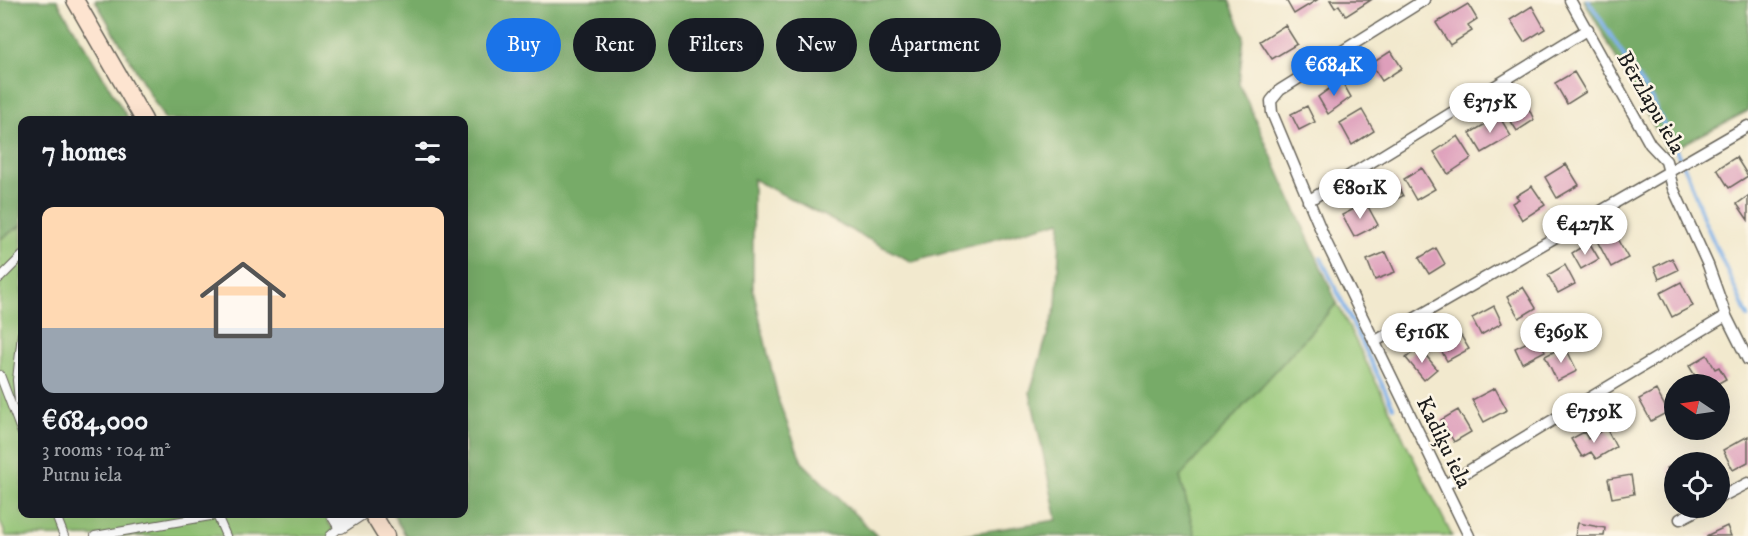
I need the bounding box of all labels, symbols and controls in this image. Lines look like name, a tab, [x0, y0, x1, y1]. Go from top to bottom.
chip: Buy	[486, 18, 561, 72]
chip: Rent	[573, 18, 656, 72]
chip: Filters	[668, 18, 764, 72]
chip: New	[776, 18, 857, 72]
chip: Apartment	[869, 18, 1001, 72]
pin: €684K	[1292, 46, 1376, 97]
street label: Bērzlapu iela	[1611, 47, 1691, 159]
text: €684K	[1305, 53, 1363, 78]
pin: €375K	[1448, 83, 1532, 134]
text: €375K	[1463, 90, 1517, 115]
text: 7 homes	[42, 136, 126, 169]
icon: filters	[411, 136, 444, 169]
pin: €801K	[1318, 169, 1402, 220]
text: €801K	[1333, 176, 1387, 201]
pin: €427K	[1543, 205, 1627, 256]
text: €427K	[1556, 212, 1614, 237]
icon: home	[189, 246, 297, 354]
pin: €516K	[1380, 313, 1464, 364]
pin: €369K	[1519, 313, 1603, 364]
text: €516K	[1395, 320, 1449, 345]
text: €369K	[1534, 320, 1588, 345]
north arrow	[1664, 374, 1730, 440]
map controls	[1664, 374, 1730, 518]
street label: Kadiķu iela	[1410, 393, 1478, 493]
pin: €759K	[1552, 393, 1636, 444]
text: €759K	[1566, 400, 1622, 425]
text: €684,000	[42, 405, 148, 438]
text: 3 rooms · 104 m²	[42, 438, 170, 463]
button: locate	[1664, 452, 1730, 518]
text: Putnu iela	[42, 463, 122, 488]

